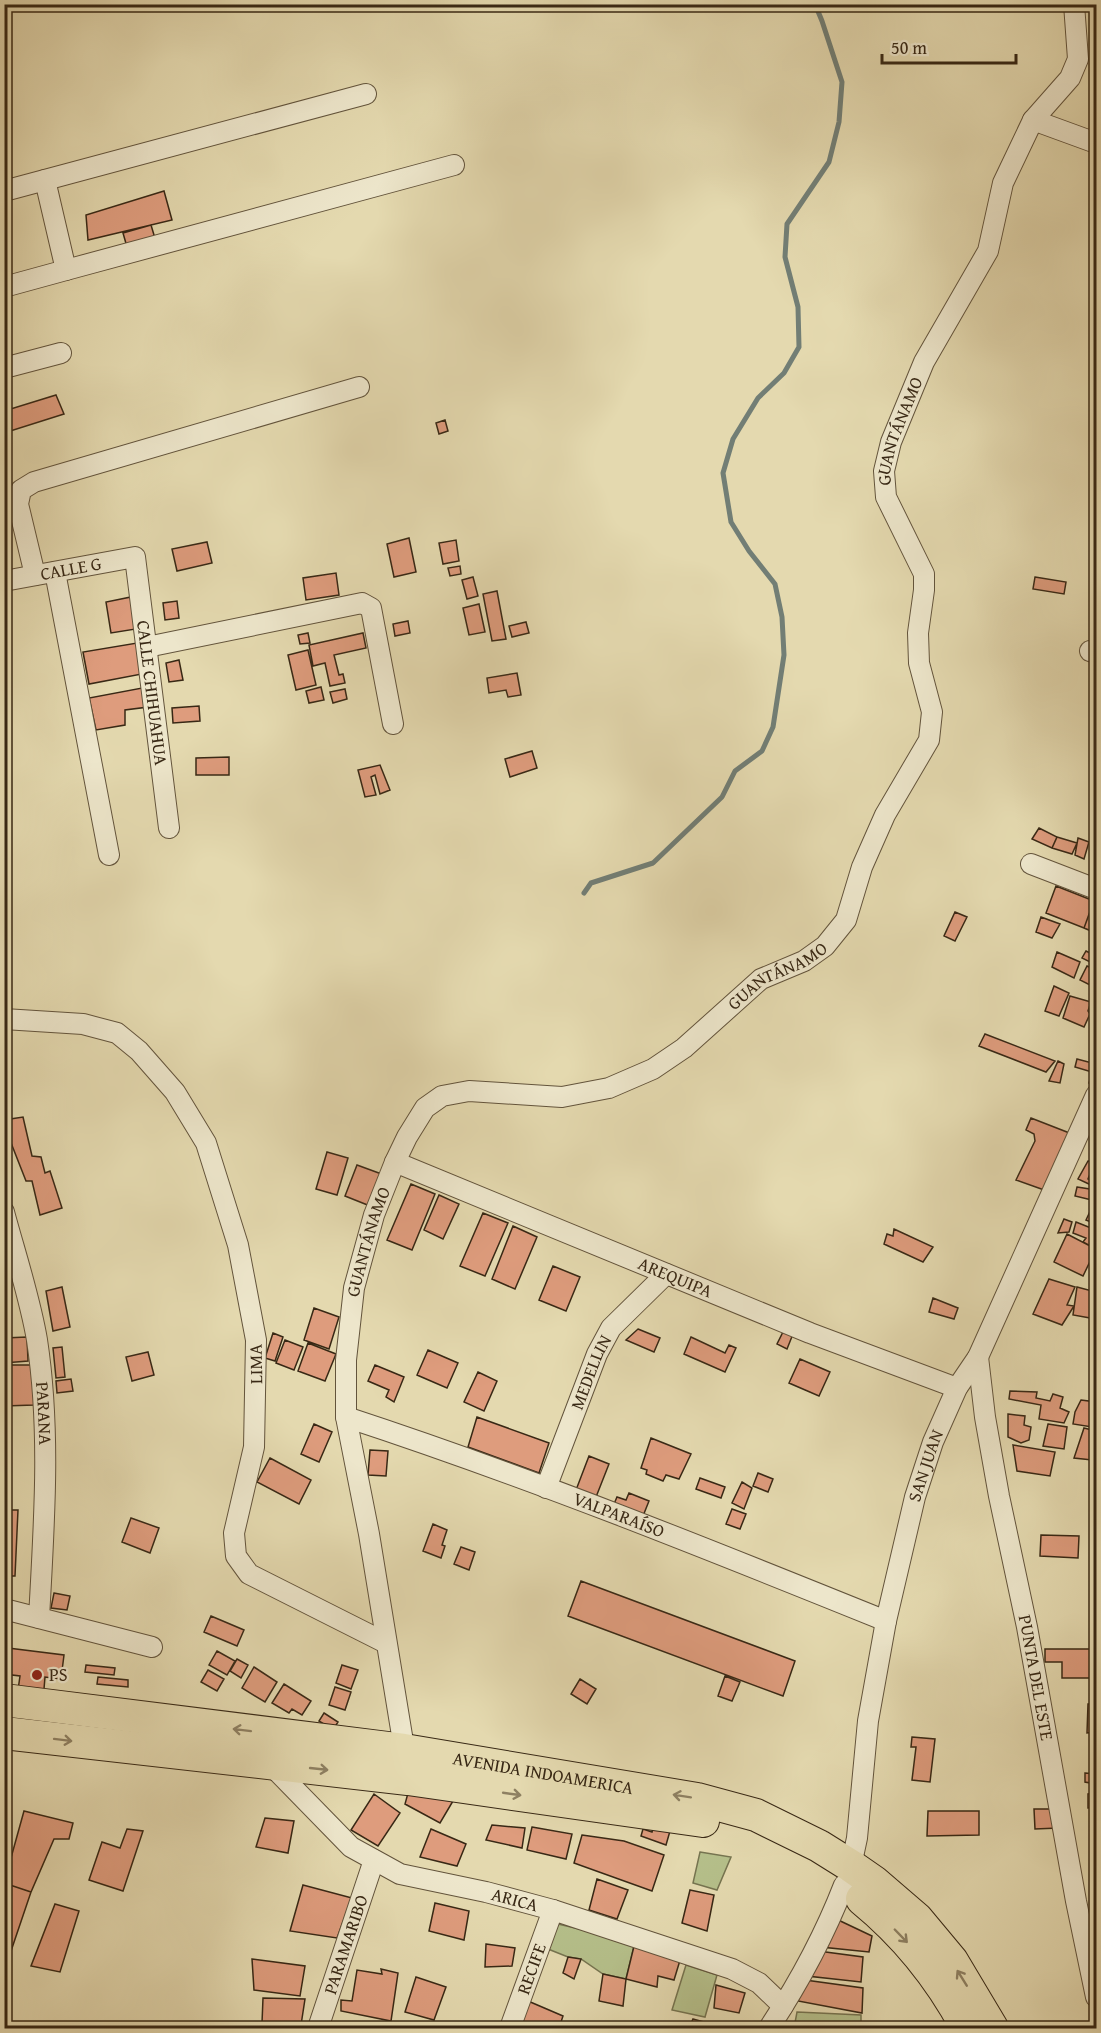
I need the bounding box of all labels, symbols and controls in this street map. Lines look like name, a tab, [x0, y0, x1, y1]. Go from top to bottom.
scale bar	[882, 27, 1016, 65]
text: 50 m	[891, 34, 927, 61]
street label: GUANTÁNAMO	[869, 372, 930, 486]
street label: CALLE G	[38, 549, 104, 587]
street label: CALLE CHIHUAHUA	[130, 619, 175, 767]
street label: GUANTÁNAMO	[721, 935, 833, 1016]
street label: GUANTÁNAMO	[339, 1182, 397, 1298]
street label: AREQUIPA	[634, 1250, 717, 1304]
street label: MEDELLIN	[563, 1330, 618, 1414]
street label: LIMA	[242, 1344, 269, 1384]
street label: PARANA	[29, 1381, 59, 1445]
street label: SAN JUAN	[900, 1425, 950, 1504]
street label: VALPARAÍSO	[570, 1485, 669, 1544]
street label: PUNTA DEL ESTE	[1012, 1612, 1061, 1742]
place label: PS	[49, 1661, 68, 1688]
marker: PS	[30, 1668, 44, 1682]
one-way arrow	[233, 1724, 252, 1735]
one-way arrow	[52, 1735, 72, 1746]
street label: AVENIDA INDOAMERICA	[451, 1744, 635, 1801]
one-way arrow	[309, 1764, 328, 1775]
one-way arrow	[502, 1789, 522, 1800]
one-way arrow	[673, 1790, 693, 1801]
street label: ARICA	[489, 1880, 541, 1918]
street label: PARAMARIBO	[316, 1891, 375, 1998]
one-way arrow	[894, 1929, 909, 1944]
street label: RECIFE	[509, 1939, 553, 1998]
one-way arrow	[956, 1970, 968, 1987]

